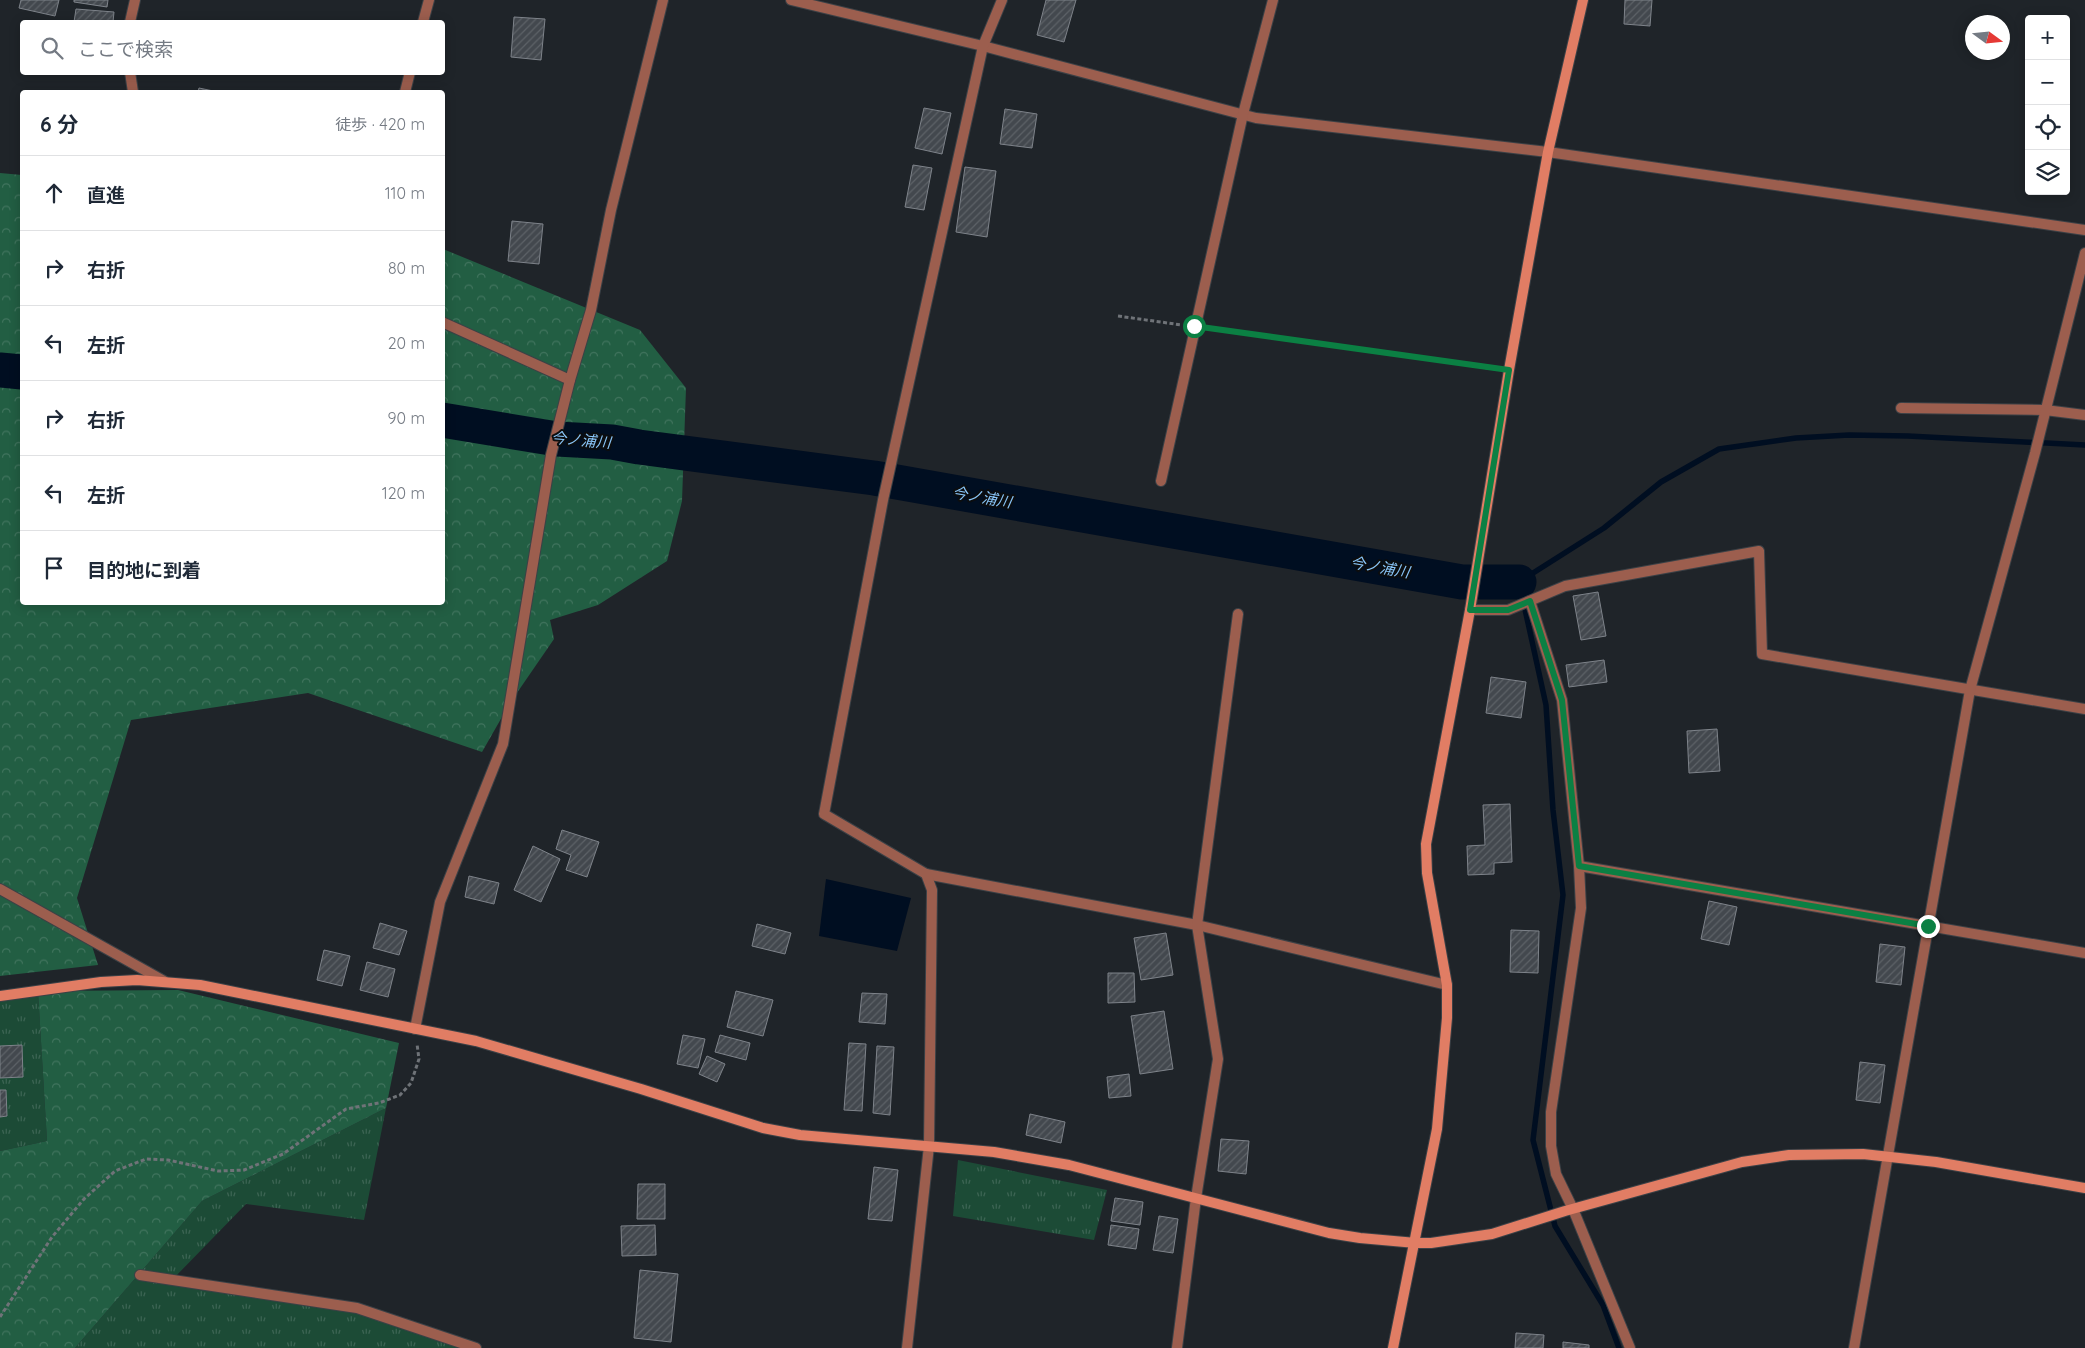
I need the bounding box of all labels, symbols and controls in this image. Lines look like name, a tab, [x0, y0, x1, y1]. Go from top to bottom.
north arrow	[1965, 15, 2010, 60]
map controls	[2025, 15, 2070, 195]
button: +	[2025, 15, 2070, 60]
search box	[20, 20, 445, 75]
icon: search	[38, 34, 66, 62]
text: ここで検索	[78, 37, 173, 61]
button: −	[2025, 60, 2070, 105]
button: locate	[2025, 105, 2070, 150]
text: 6 分	[40, 111, 79, 137]
text: 徒歩 · 420 m	[335, 114, 425, 134]
button: layers	[2025, 150, 2070, 195]
icon: ahead	[40, 179, 68, 207]
text: 直進	[87, 183, 125, 207]
text: 110 m	[385, 183, 425, 203]
icon: right	[40, 254, 68, 282]
text: 右折	[87, 258, 125, 282]
text: 80 m	[388, 258, 425, 278]
route start	[1183, 315, 1206, 338]
icon: left	[40, 329, 68, 357]
text: 左折	[87, 333, 125, 357]
text: 20 m	[388, 333, 425, 353]
icon: right	[40, 404, 68, 432]
text: 右折	[87, 408, 125, 432]
text: 90 m	[388, 408, 425, 428]
water label: 今ノ浦川	[550, 428, 614, 452]
icon: left	[40, 479, 68, 507]
water label: 今ノ浦川	[951, 482, 1015, 512]
text: 左折	[87, 483, 125, 507]
text: 120 m	[382, 483, 425, 503]
water label: 今ノ浦川	[1349, 552, 1413, 582]
icon: arrive	[40, 554, 68, 582]
text: 目的地に到着	[87, 558, 201, 582]
route end	[1917, 915, 1940, 938]

